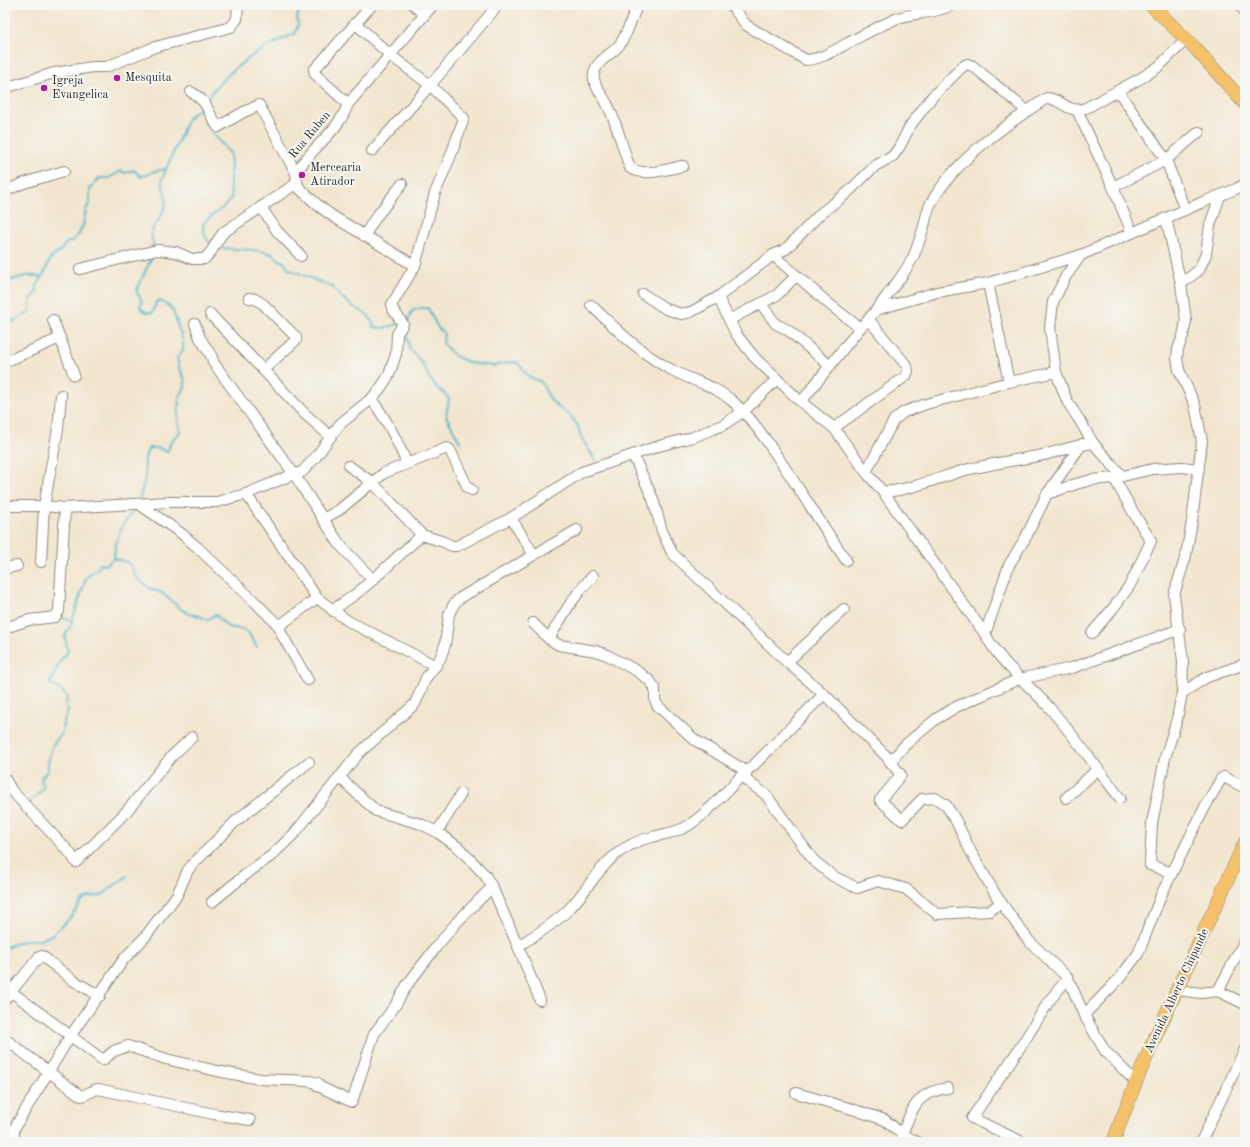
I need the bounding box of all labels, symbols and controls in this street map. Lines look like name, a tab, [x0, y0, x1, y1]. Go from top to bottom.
place label: Mesquita	[125, 72, 172, 84]
marker: Mesquita	[112, 73, 122, 83]
place label: Igreja Evangelica	[52, 75, 108, 101]
marker: Igreja Evangelica	[39, 83, 49, 93]
street label: Rua Ruben	[287, 109, 333, 161]
place label: Mercearia Atirador	[310, 162, 361, 188]
marker: Mercearia Atirador	[297, 170, 307, 180]
street label: Avenida Alberto Chipande	[1143, 927, 1211, 1055]

